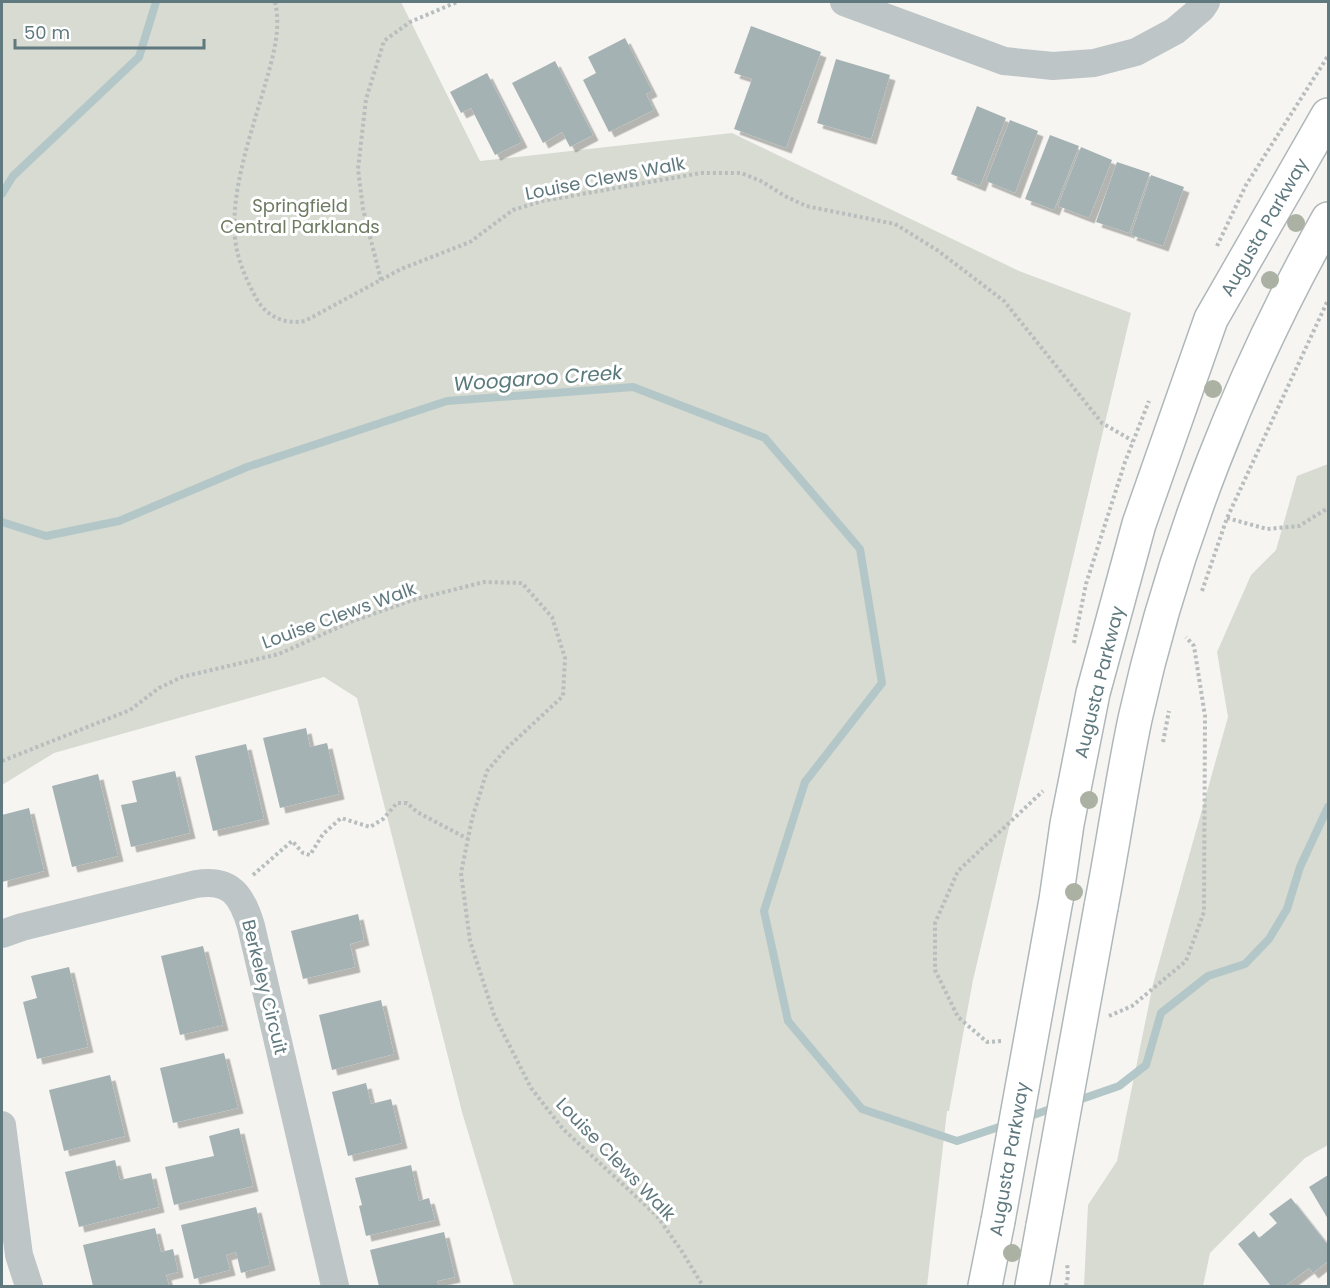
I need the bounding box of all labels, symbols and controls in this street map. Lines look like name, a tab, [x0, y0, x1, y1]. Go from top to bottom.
scale bar	[15, 12, 204, 50]
text: 50 m	[24, 20, 70, 45]
street label: Louise Clews Walk	[523, 150, 688, 206]
street label: Augusta Parkway	[1214, 153, 1314, 301]
park label: Springfield Central Parklands	[220, 193, 380, 239]
water label: Woogaroo Creek	[453, 358, 625, 398]
street label: Louise Clews Walk	[258, 575, 420, 655]
street label: Augusta Parkway	[1068, 603, 1130, 761]
street label: Berkeley Circuit	[236, 917, 294, 1057]
street label: Augusta Parkway	[983, 1080, 1035, 1238]
street label: Louise Clews Walk	[551, 1092, 682, 1227]

